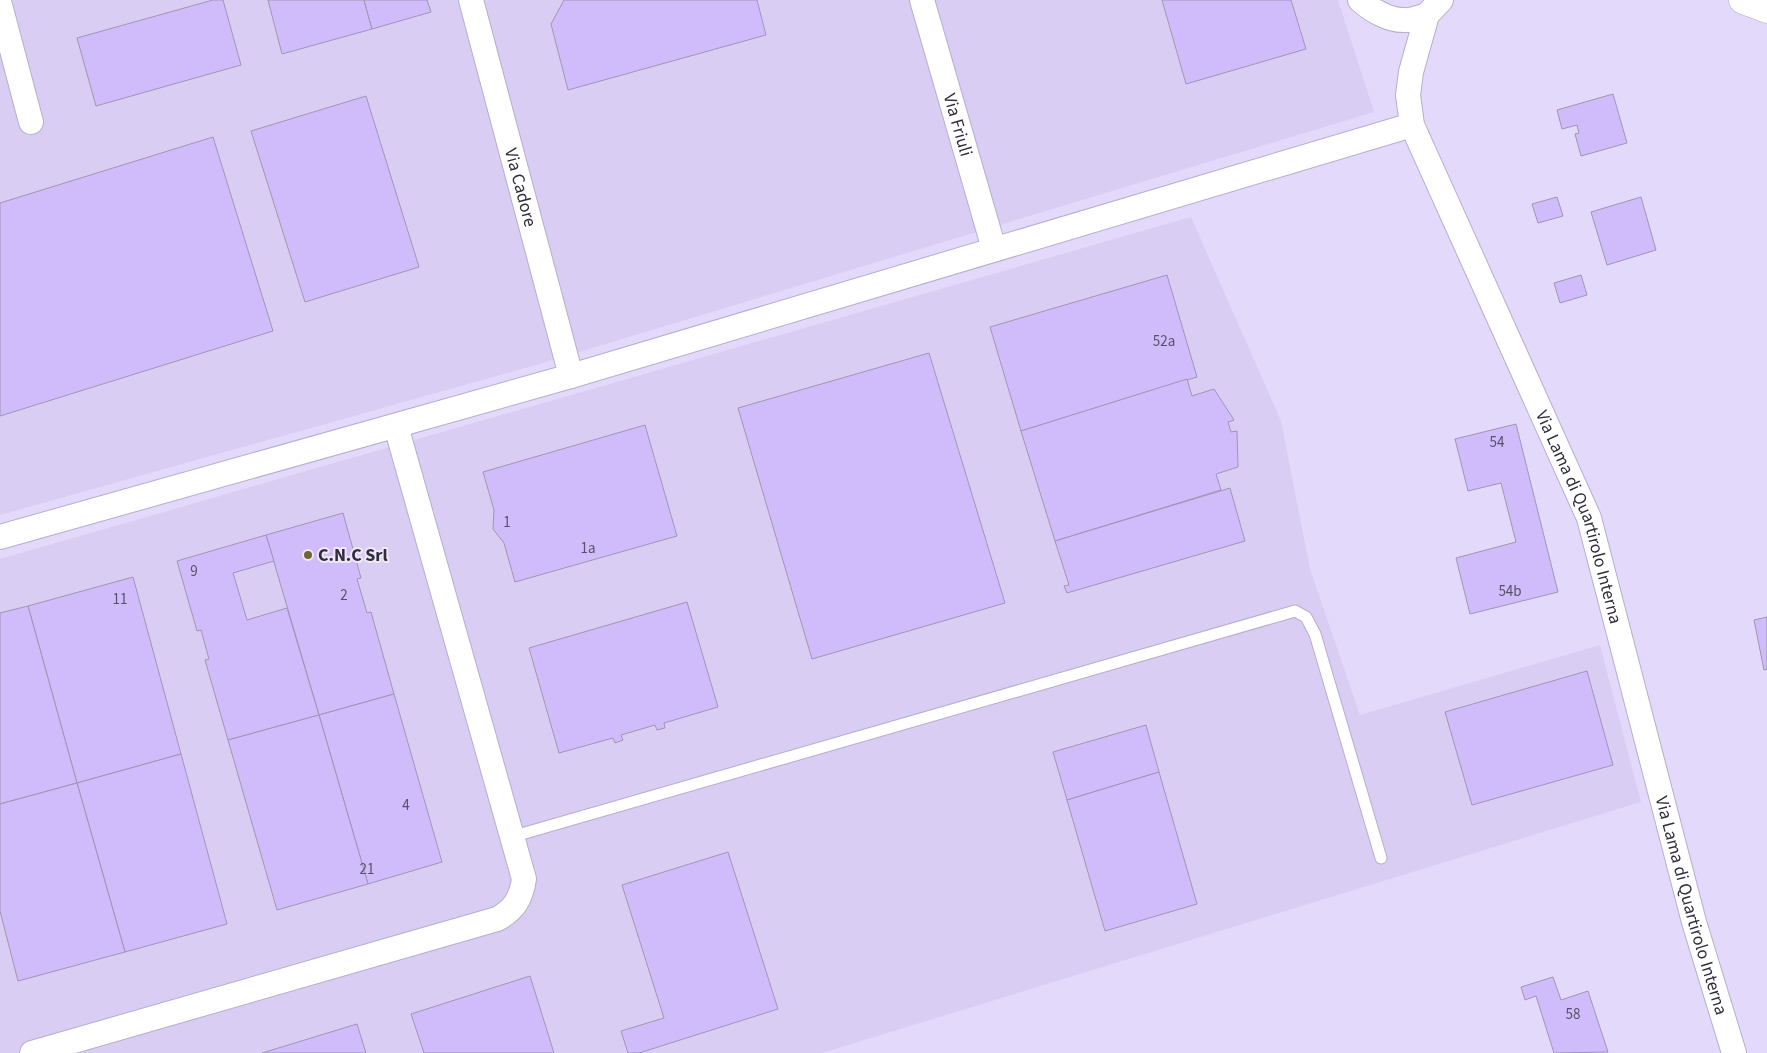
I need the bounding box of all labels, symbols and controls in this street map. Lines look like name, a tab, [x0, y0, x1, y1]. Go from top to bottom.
street label: Via Friuli	[937, 91, 979, 159]
street label: Via Cadore	[498, 145, 543, 230]
house number: 52a	[1153, 331, 1175, 352]
street label: Via Lama di Quartirolo Interna	[1529, 406, 1628, 627]
house number: 54	[1490, 432, 1505, 453]
house number: 1	[503, 512, 511, 533]
house number: 1a	[580, 538, 596, 559]
place label: C.N.C Srl	[318, 543, 388, 568]
marker: C.N.C Srl	[302, 549, 314, 561]
house number: 9	[190, 561, 198, 582]
house number: 54b	[1498, 581, 1522, 602]
house number: 2	[340, 585, 348, 606]
house number: 11	[113, 589, 127, 610]
street label: Via Lama di Quartirolo Interna	[1649, 794, 1734, 1018]
house number: 4	[402, 795, 410, 816]
house number: 21	[360, 859, 374, 880]
house number: 58	[1566, 1004, 1580, 1025]

